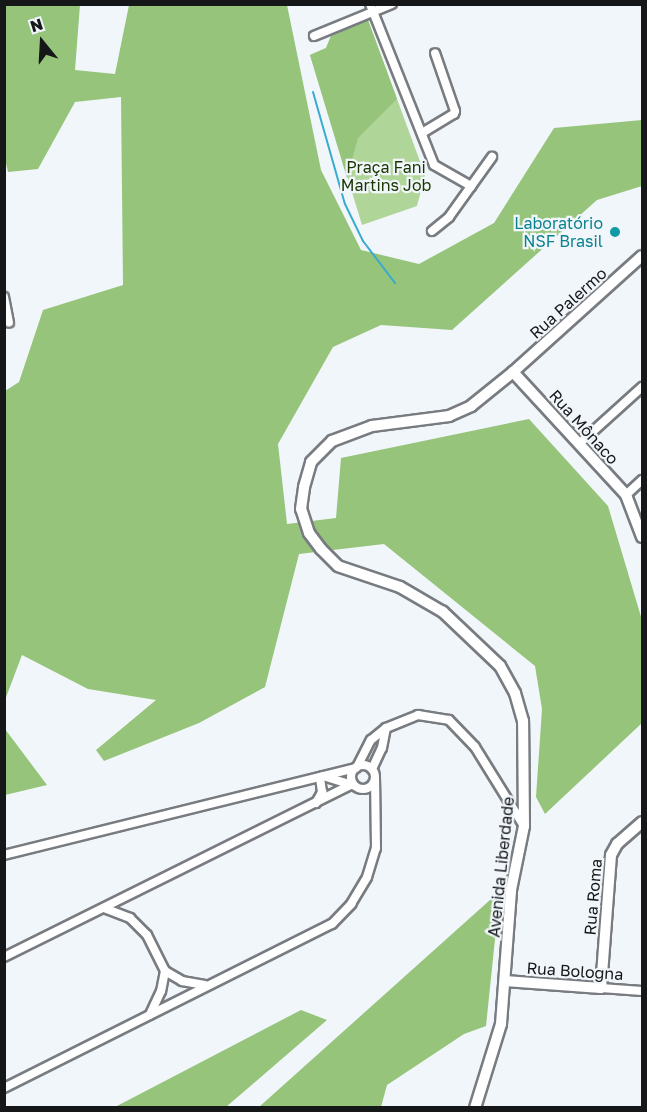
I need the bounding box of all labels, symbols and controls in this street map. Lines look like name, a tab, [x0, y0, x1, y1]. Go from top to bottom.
north arrow	[12, 12, 72, 72]
text: N	[28, 13, 45, 36]
park label: Praça Fani Martins Job	[341, 157, 431, 195]
place label: Laboratório NSF Brasil	[514, 213, 603, 251]
marker: Laboratório NSF Brasil	[608, 225, 622, 239]
street label: Rua Palermo	[526, 263, 610, 343]
street label: Rua Mônaco	[545, 386, 623, 468]
street label: Avenida Liberdade	[484, 796, 518, 938]
street label: Rua Roma	[580, 858, 606, 936]
street label: Rua Bologna	[526, 958, 624, 984]

